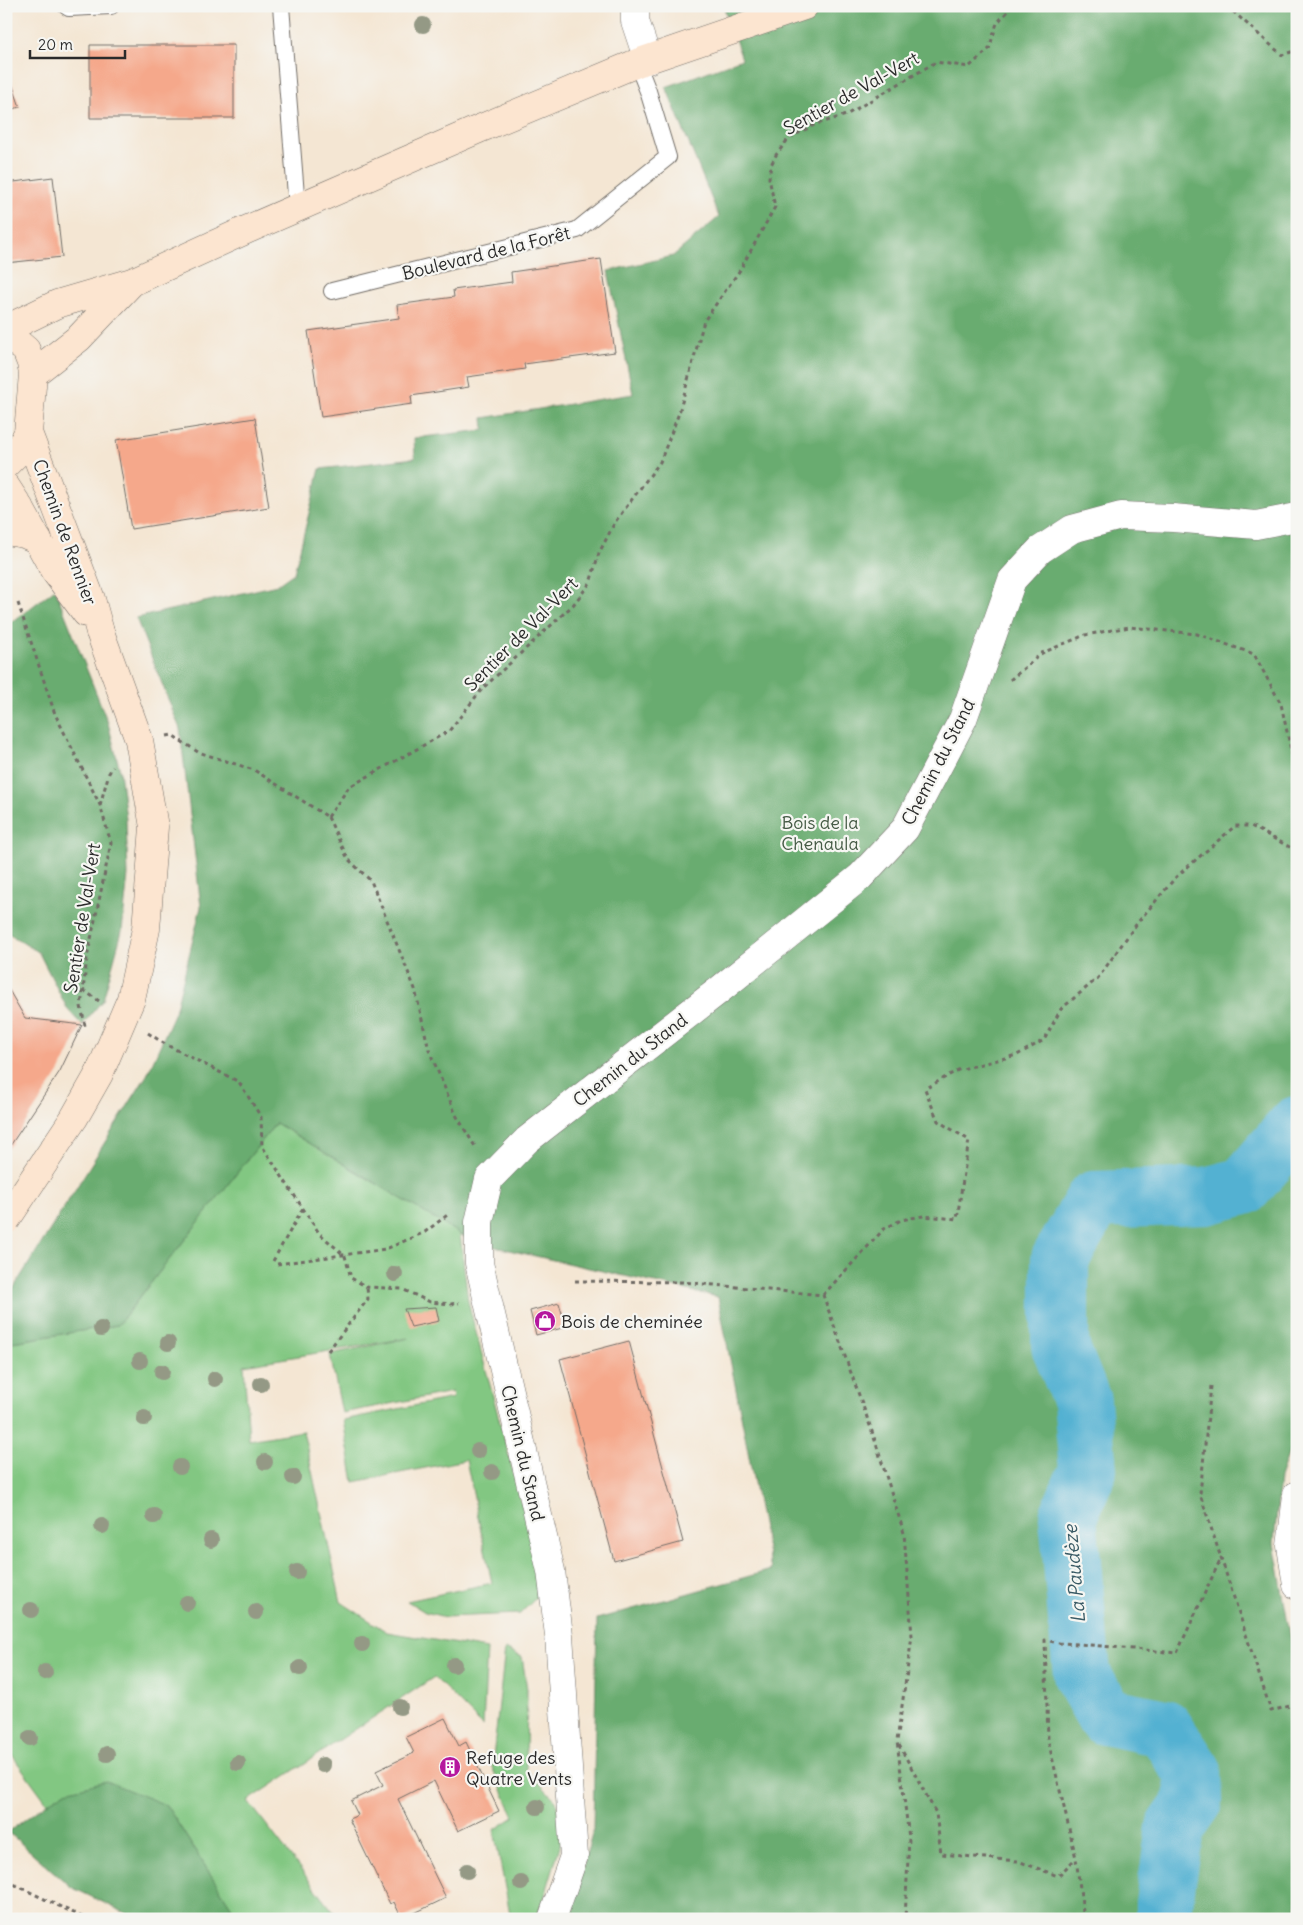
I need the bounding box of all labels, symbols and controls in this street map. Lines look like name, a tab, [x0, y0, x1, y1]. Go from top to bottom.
scale bar	[30, 28, 125, 60]
text: 20 m	[38, 35, 73, 54]
street label: Sentier de Val-Vert	[779, 46, 923, 140]
street label: Boulevard de la Forêt	[400, 221, 572, 285]
street label: Chemin de Rennier	[28, 456, 102, 609]
street label: Sentier de Val-Vert	[459, 572, 583, 696]
street label: Chemin du Stand	[896, 695, 980, 829]
park label: Bois de la Chenaula	[781, 811, 859, 855]
street label: Sentier de Val-Vert	[59, 841, 105, 995]
street label: Chemin du Stand	[568, 1008, 692, 1112]
shop icon: Bois de cheminée	[533, 1309, 557, 1333]
place label: Bois de cheminée	[561, 1310, 703, 1333]
street label: Chemin du Stand	[496, 1383, 550, 1524]
water label: La Paudèze	[1058, 1522, 1090, 1624]
place label: Refuge des Quatre Vents	[466, 1746, 572, 1790]
building icon: Refuge des Quatre Vents	[438, 1755, 462, 1779]

